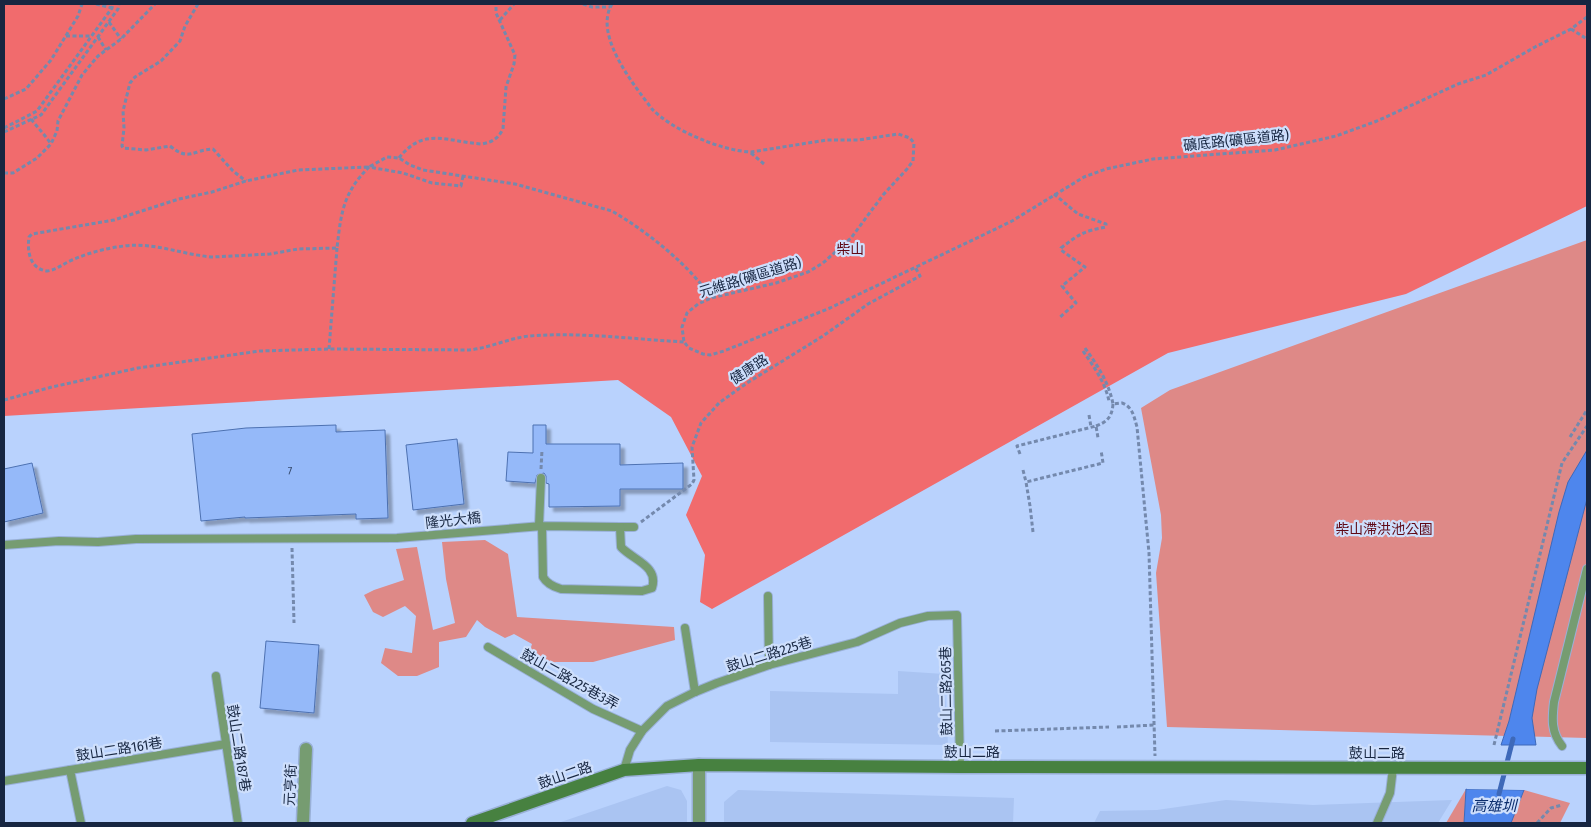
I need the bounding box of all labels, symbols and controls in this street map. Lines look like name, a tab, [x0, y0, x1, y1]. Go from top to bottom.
street label: 礦底路(礦區道路)	[1182, 126, 1290, 155]
park label: 柴山	[836, 241, 864, 258]
street label: 元維路(礦區道路)	[697, 254, 803, 301]
street label: 健康路	[727, 351, 772, 388]
house number: 7	[288, 465, 293, 478]
street label: 隆光大橋	[424, 509, 482, 532]
park label: 柴山滯洪池公園	[1335, 521, 1433, 538]
street label: 鼓山二路225巷	[724, 633, 814, 676]
street label: 鼓山二路225巷3弄	[518, 646, 622, 713]
street label: 鼓山二路265巷	[937, 646, 956, 736]
street label: 鼓山二路187巷	[223, 703, 254, 793]
street label: 鼓山二路161巷	[75, 734, 163, 765]
street label: 鼓山二路	[944, 744, 1000, 761]
street label: 鼓山二路	[1349, 745, 1405, 762]
street label: 鼓山二路	[536, 758, 594, 793]
street label: 元亨街	[281, 764, 300, 806]
water label: 高雄圳	[1471, 797, 1518, 815]

